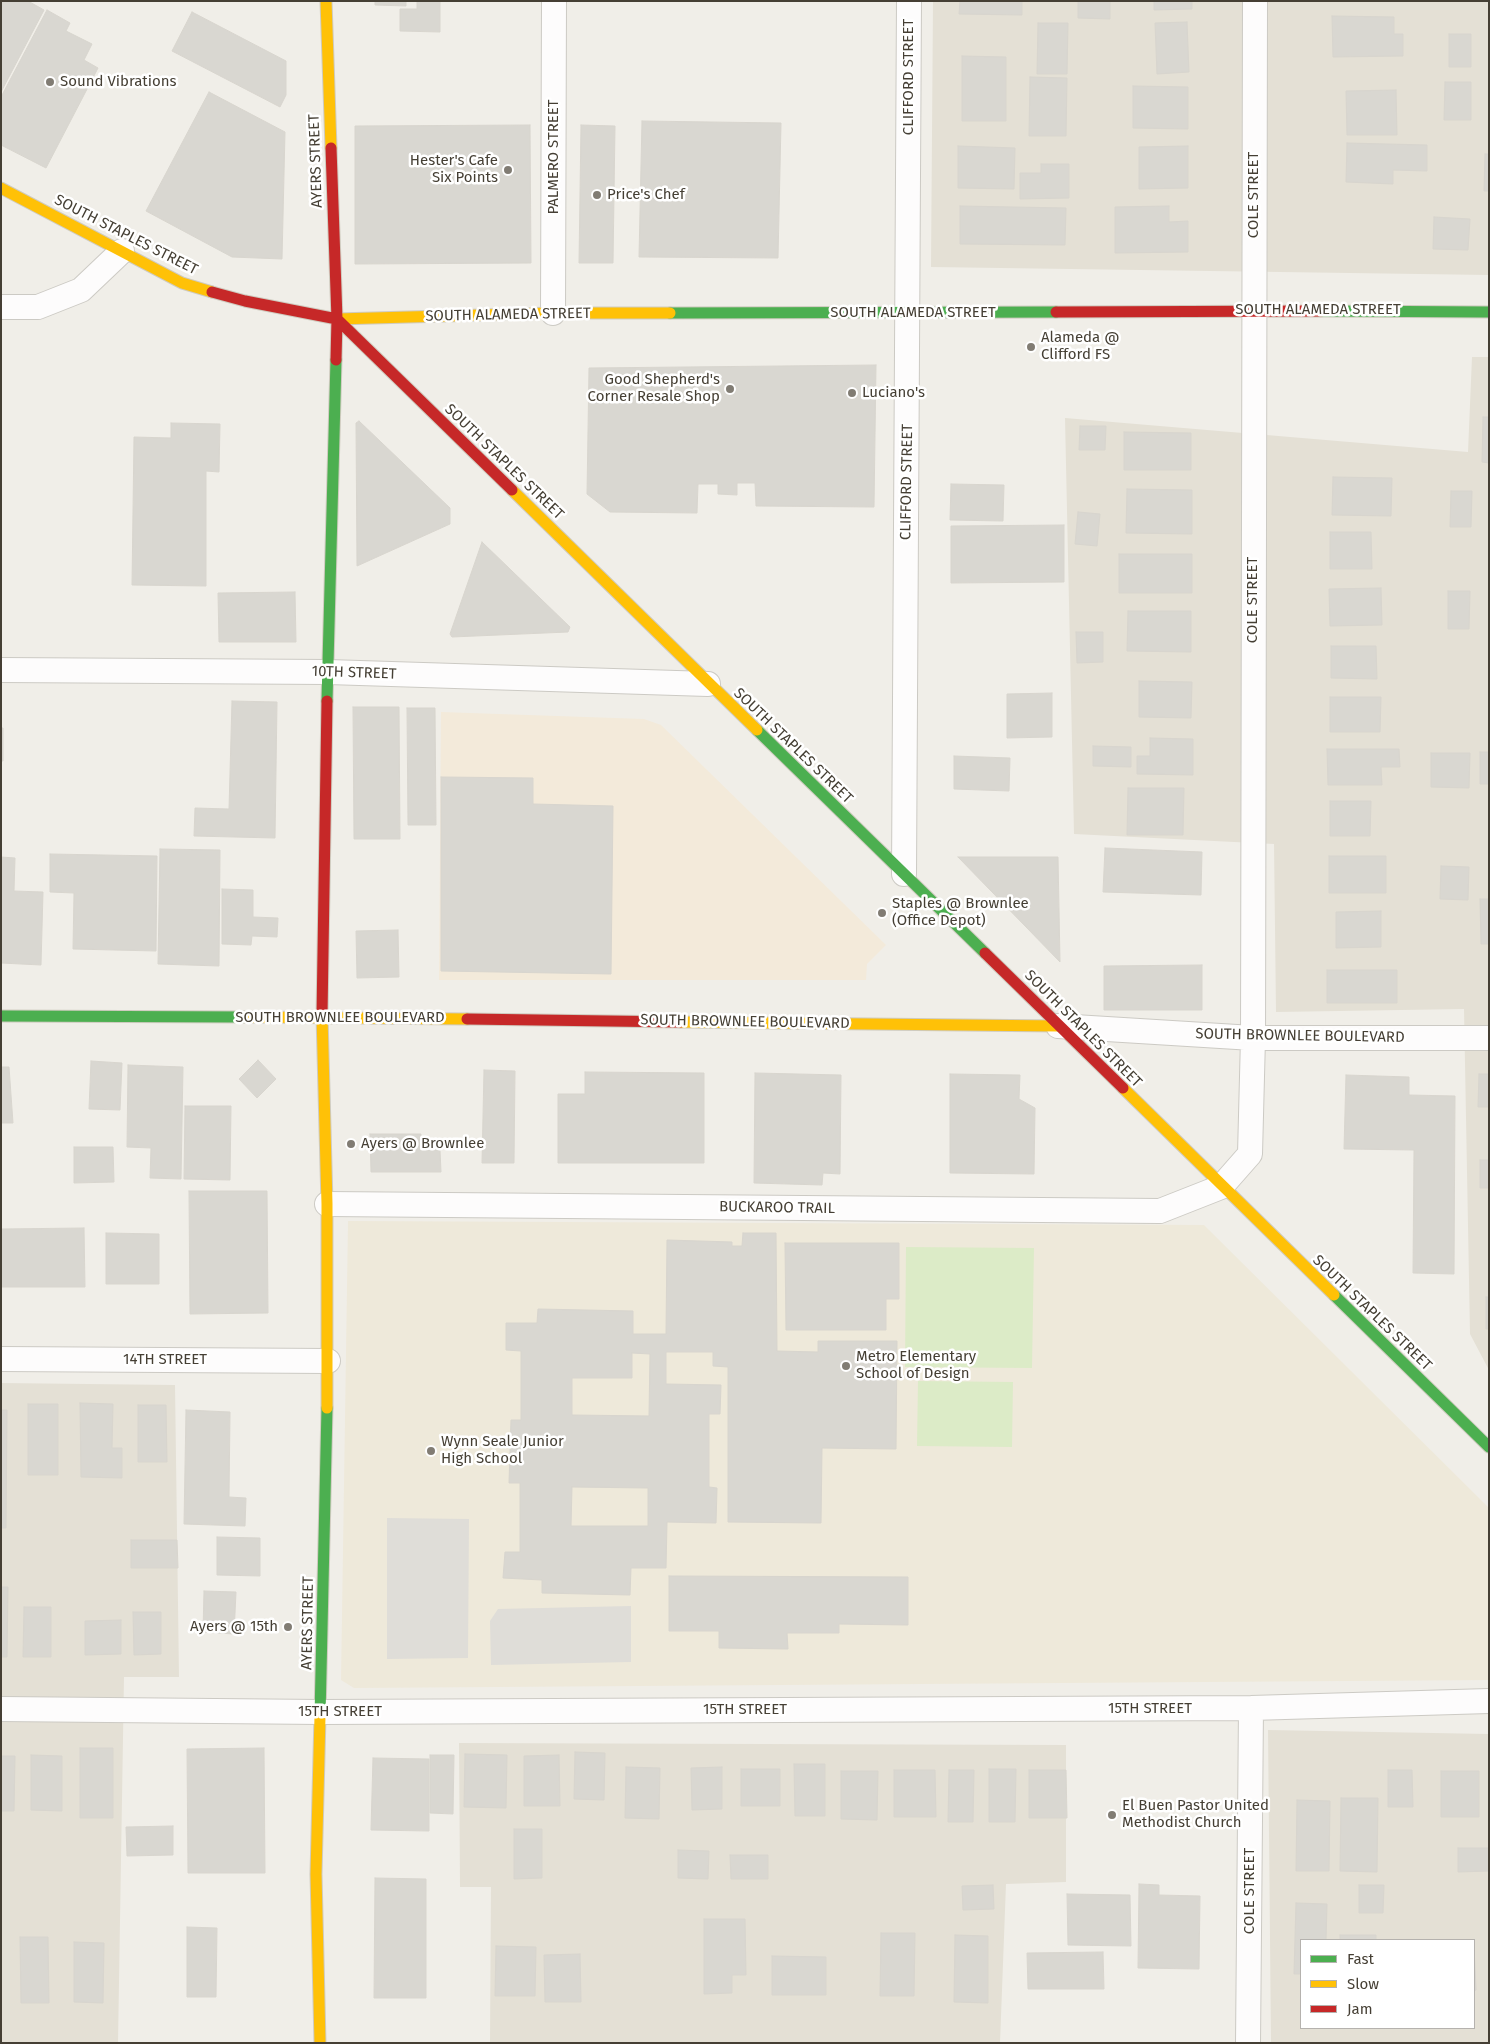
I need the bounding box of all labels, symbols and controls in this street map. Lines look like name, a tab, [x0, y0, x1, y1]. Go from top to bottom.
street label: CLIFFORD STREET	[900, 19, 918, 135]
place label: Sound Vibrations	[60, 73, 177, 91]
marker: Sound Vibrations	[44, 76, 56, 88]
street label: PALMERO STREET	[545, 99, 563, 215]
street label: AYERS STREET	[305, 114, 327, 208]
place label: Hester's Cafe Six Points	[410, 152, 498, 187]
street label: COLE STREET	[1245, 152, 1263, 238]
marker: Hester's Cafe Six Points	[502, 164, 514, 176]
place label: Price's Chef	[607, 186, 685, 204]
marker: Price's Chef	[591, 189, 603, 201]
street label: SOUTH STAPLES STREET	[51, 191, 201, 279]
street label: SOUTH ALAMEDA STREET	[1235, 301, 1401, 319]
street label: SOUTH ALAMEDA STREET	[830, 304, 996, 322]
street label: SOUTH ALAMEDA STREET	[425, 305, 591, 325]
place label: Alameda @ Clifford FS	[1041, 329, 1120, 364]
marker: Alameda @ Clifford FS	[1025, 341, 1037, 353]
place label: Good Shepherd's Corner Resale Shop	[588, 371, 720, 406]
marker: Good Shepherd's Corner Resale Shop	[724, 383, 736, 395]
place label: Luciano's	[862, 384, 925, 402]
marker: Luciano's	[846, 387, 858, 399]
street label: SOUTH STAPLES STREET	[441, 400, 567, 524]
street label: CLIFFORD STREET	[897, 424, 917, 540]
street label: COLE STREET	[1244, 557, 1262, 643]
street label: 10TH STREET	[311, 663, 397, 683]
street label: SOUTH STAPLES STREET	[730, 684, 856, 808]
place label: Staples @ Brownlee (Office Depot)	[892, 895, 1029, 930]
marker: Staples @ Brownlee (Office Depot)	[876, 907, 888, 919]
street label: SOUTH STAPLES STREET	[1021, 967, 1145, 1091]
street label: SOUTH BROWNLEE BOULEVARD	[235, 1009, 445, 1027]
street label: SOUTH BROWNLEE BOULEVARD	[640, 1011, 850, 1033]
street label: SOUTH BROWNLEE BOULEVARD	[1195, 1025, 1405, 1047]
place label: Ayers @ Brownlee	[361, 1135, 484, 1153]
marker: Ayers @ Brownlee	[345, 1138, 357, 1150]
street label: BUCKAROO TRAIL	[719, 1198, 835, 1218]
street label: SOUTH STAPLES STREET	[1309, 1251, 1435, 1375]
place label: Metro Elementary School of Design	[856, 1348, 976, 1383]
street label: 14TH STREET	[123, 1351, 207, 1369]
marker: Metro Elementary School of Design	[840, 1360, 852, 1372]
place label: Wynn Seale Junior High School	[441, 1433, 564, 1468]
marker: Wynn Seale Junior High School	[425, 1445, 437, 1457]
street label: AYERS STREET	[298, 1576, 318, 1670]
place label: Ayers @ 15th	[190, 1618, 278, 1636]
marker: Ayers @ 15th	[282, 1621, 294, 1633]
street label: 15TH STREET	[1108, 1700, 1192, 1718]
street label: 15TH STREET	[703, 1701, 787, 1719]
street label: 15TH STREET	[298, 1703, 382, 1721]
place label: El Buen Pastor United Methodist Church	[1122, 1797, 1269, 1832]
marker: El Buen Pastor United Methodist Church	[1106, 1809, 1118, 1821]
street label: COLE STREET	[1241, 1848, 1259, 1934]
legend	[1300, 1939, 1475, 2029]
text: Fast	[1347, 1950, 1374, 1968]
text: Slow	[1347, 1975, 1379, 1993]
text: Jam	[1347, 2000, 1373, 2018]

